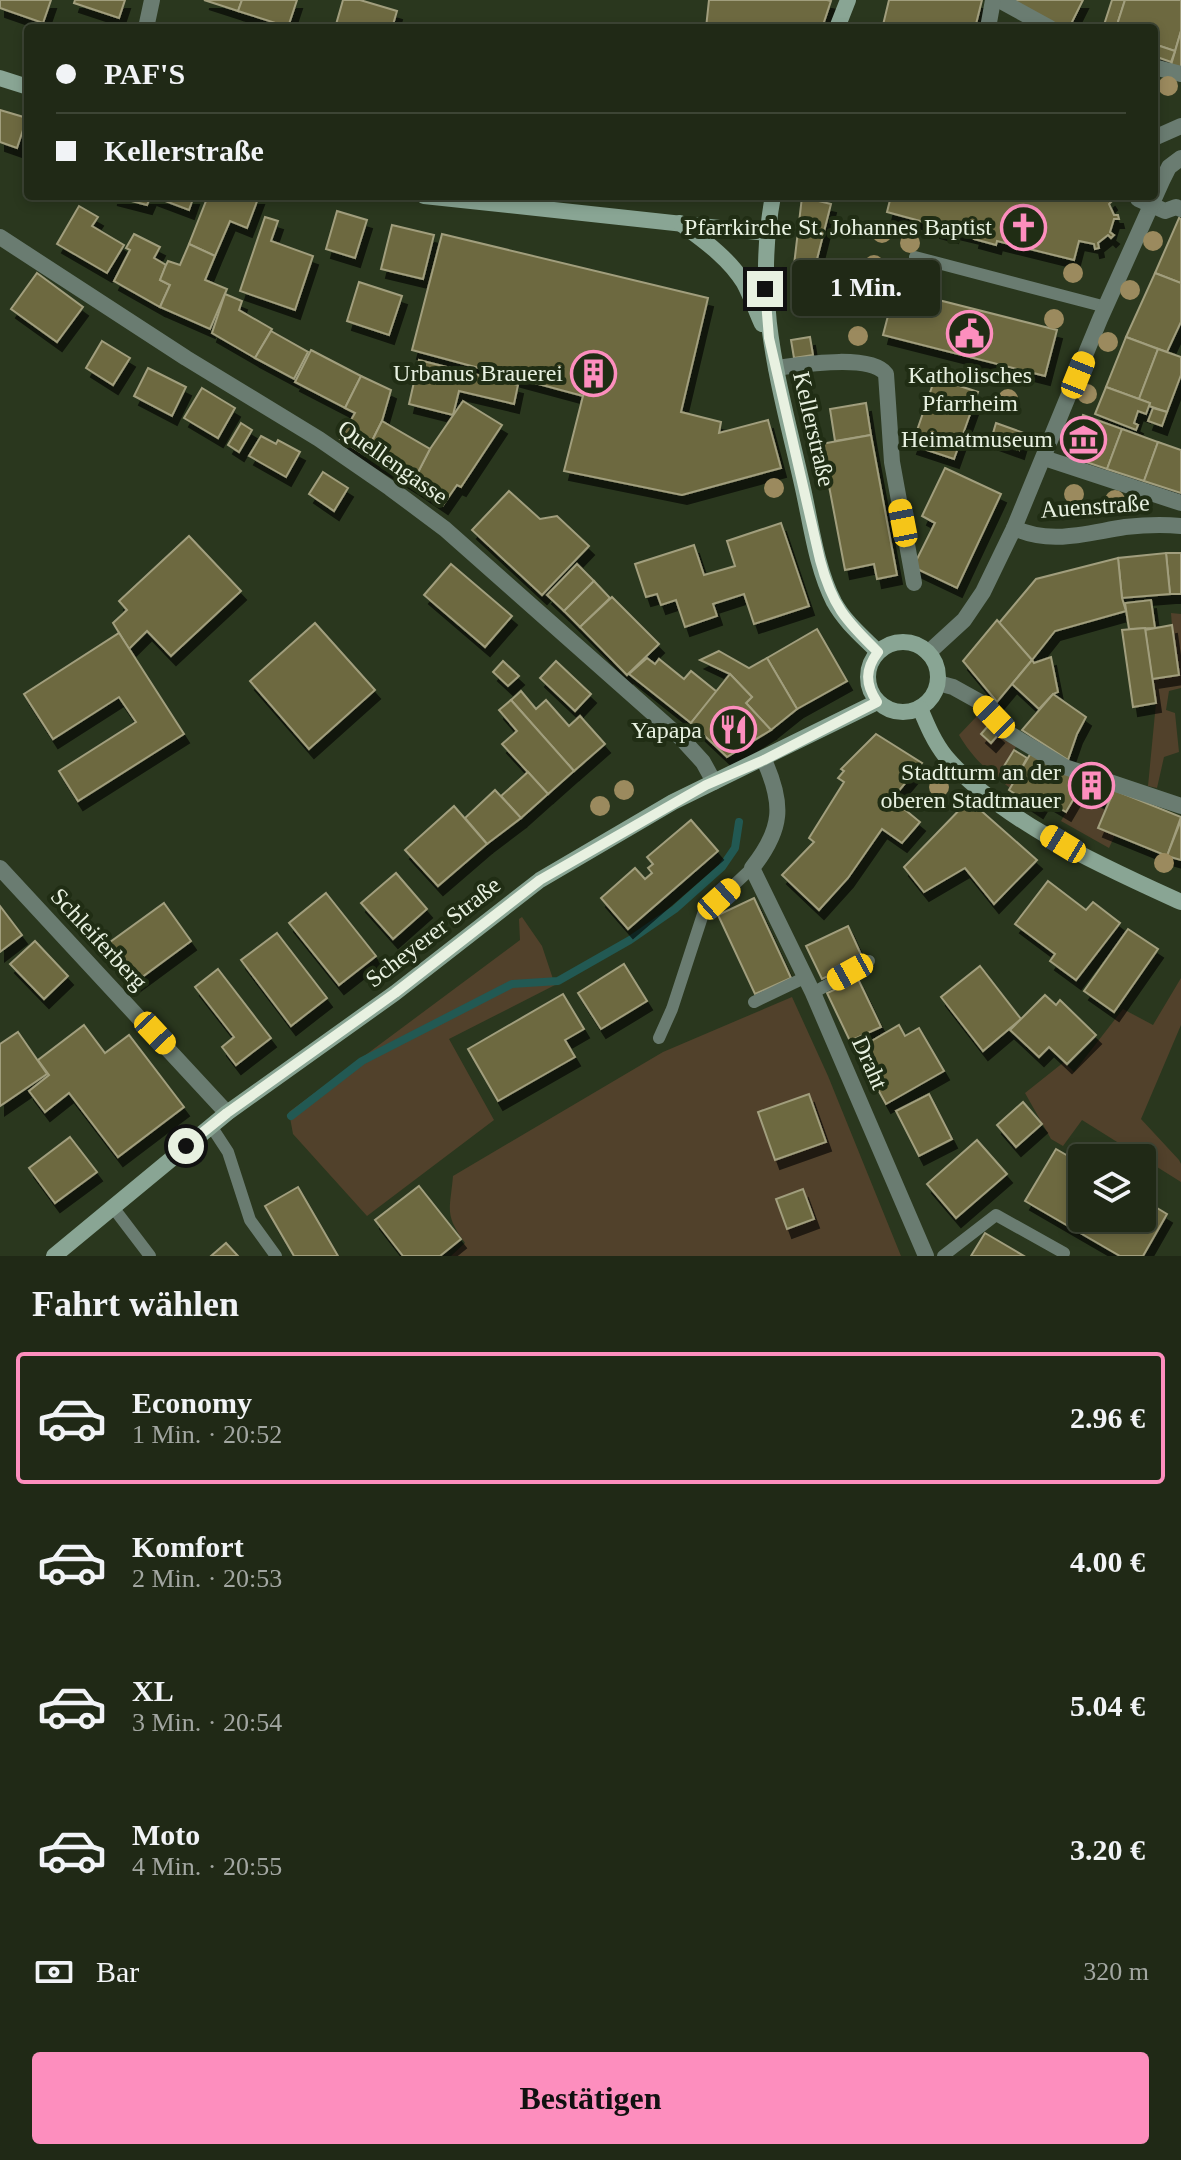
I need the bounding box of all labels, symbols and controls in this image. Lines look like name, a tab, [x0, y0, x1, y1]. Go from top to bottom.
text: PAF'S	[104, 57, 185, 90]
text: Kellerstraße	[104, 134, 264, 167]
church icon: Pfarrkirche St. Johannes Baptist	[999, 203, 1047, 251]
place label: Pfarrkirche St. Johannes Baptist	[684, 214, 992, 240]
callout: 1 Min.	[793, 261, 941, 317]
route end	[747, 271, 783, 307]
text: 1 Min.	[830, 273, 902, 302]
public building icon: Katholisches Pfarrheim	[946, 309, 994, 357]
car	[1058, 348, 1098, 402]
building icon: Urbanus Brauerei	[570, 349, 618, 397]
place label: Urbanus Brauerei	[393, 360, 563, 386]
place label: Katholisches Pfarrheim	[908, 362, 1032, 416]
street label: Kellerstraße	[788, 369, 840, 489]
street label: Quellengasse	[333, 415, 453, 509]
museum icon: Heimatmuseum	[1060, 415, 1108, 463]
place label: Heimatmuseum	[901, 426, 1053, 452]
street label: Auenstraße	[1040, 489, 1150, 523]
car	[887, 497, 919, 549]
car	[969, 691, 1019, 743]
restaurant icon: Yapapa	[709, 706, 757, 754]
place label: Yapapa	[631, 717, 702, 743]
place label: Stadtturm an der oberen Stadtmauer	[880, 759, 1061, 813]
building icon: Stadtturm an der oberen Stadtmauer	[1068, 762, 1116, 810]
car	[1036, 821, 1090, 867]
street label: Scheyerer Straße	[361, 871, 505, 993]
car	[693, 874, 745, 924]
street label: Schleiferberg	[46, 883, 152, 995]
car	[823, 950, 877, 994]
car	[130, 1007, 180, 1059]
street label: Draht	[847, 1033, 893, 1094]
route start	[168, 1128, 204, 1164]
map controls	[1068, 1144, 1156, 1232]
button: layers	[1068, 1144, 1156, 1232]
text: Fahrt wählen	[32, 1284, 239, 1324]
icon: car	[36, 1382, 108, 1454]
text: Economy	[132, 1386, 252, 1419]
text: 2.96 €	[1070, 1401, 1145, 1434]
text: 1 Min. · 20:52	[132, 1420, 282, 1449]
icon: car	[36, 1526, 108, 1598]
text: Komfort	[132, 1530, 244, 1563]
text: 4.00 €	[1070, 1545, 1145, 1578]
text: 2 Min. · 20:53	[132, 1564, 282, 1593]
icon: car	[36, 1670, 108, 1742]
text: XL	[132, 1674, 174, 1707]
text: 5.04 €	[1070, 1689, 1145, 1722]
text: 3 Min. · 20:54	[132, 1708, 282, 1737]
icon: car	[36, 1814, 108, 1886]
text: Moto	[132, 1818, 200, 1851]
text: 3.20 €	[1070, 1833, 1145, 1866]
text: 4 Min. · 20:55	[132, 1852, 282, 1881]
icon: cash	[32, 1950, 76, 1994]
text: Bar	[96, 1955, 139, 1988]
text: 320 m	[1083, 1957, 1149, 1986]
button: Bestätigen	[32, 2052, 1149, 2144]

